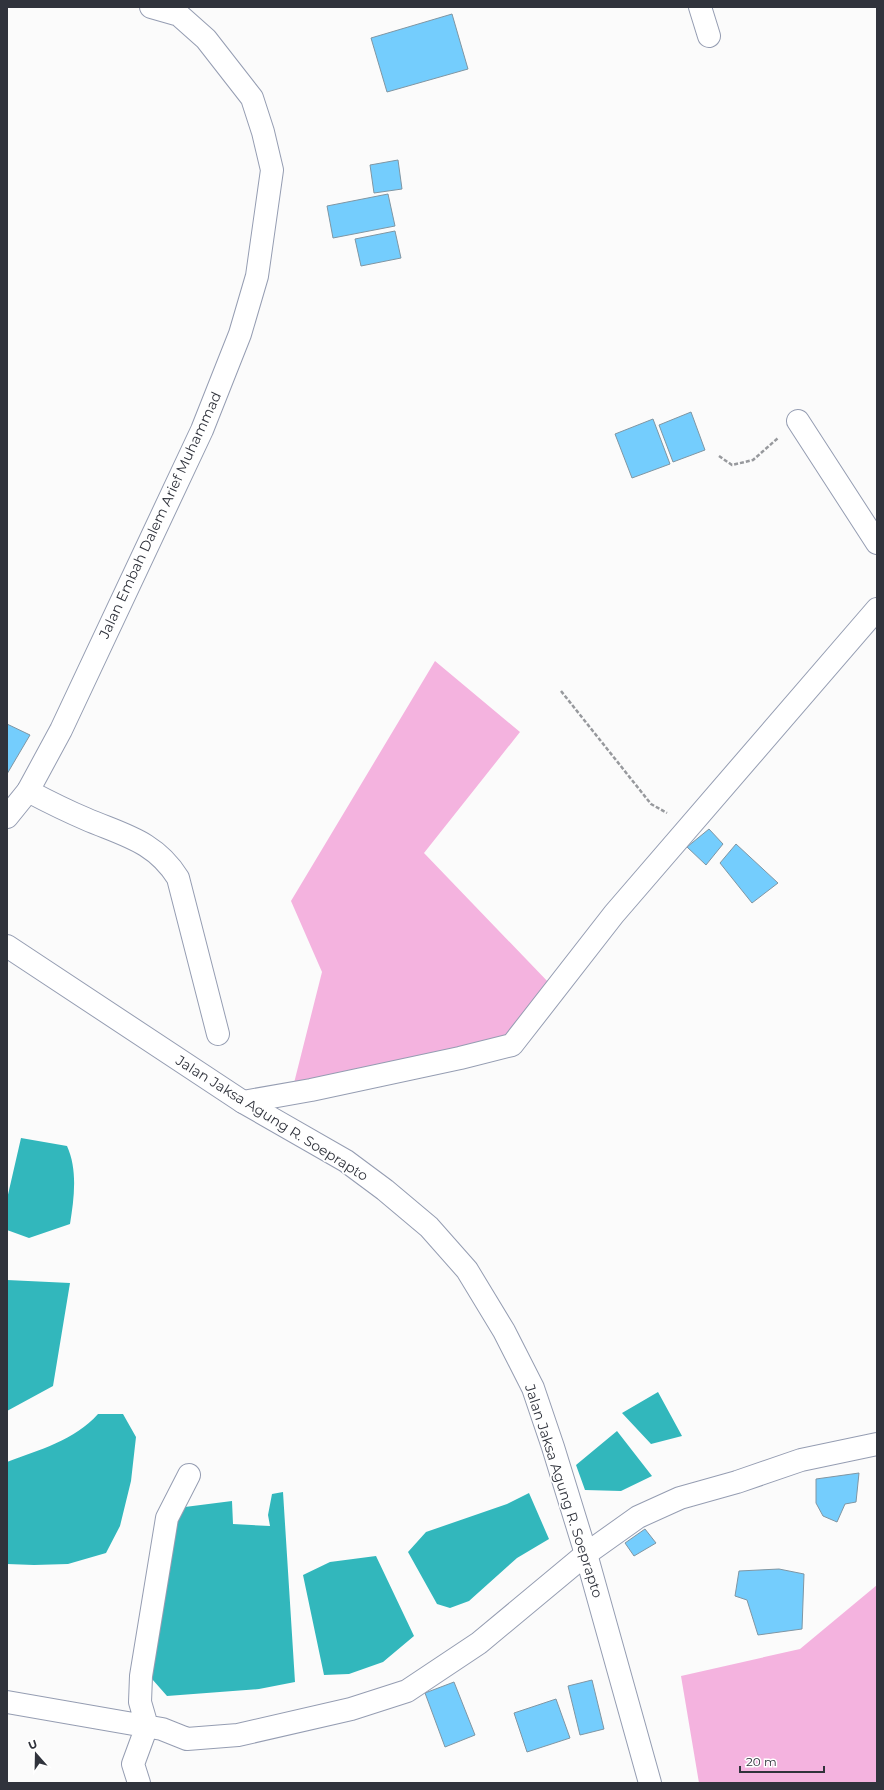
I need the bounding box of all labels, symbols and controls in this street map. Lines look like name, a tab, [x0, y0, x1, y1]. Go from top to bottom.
street label: Jalan Embah Dalem Arief Muhammad	[94, 389, 225, 642]
street label: Jalan Jaksa Agung R. Soeprapto	[172, 1051, 372, 1185]
street label: Jalan Jaksa Agung R. Soeprapto	[521, 1381, 607, 1600]
north arrow	[16, 1734, 56, 1774]
text: U	[26, 1737, 39, 1753]
scale bar	[740, 1748, 824, 1774]
text: 20 m	[746, 1754, 777, 1769]

